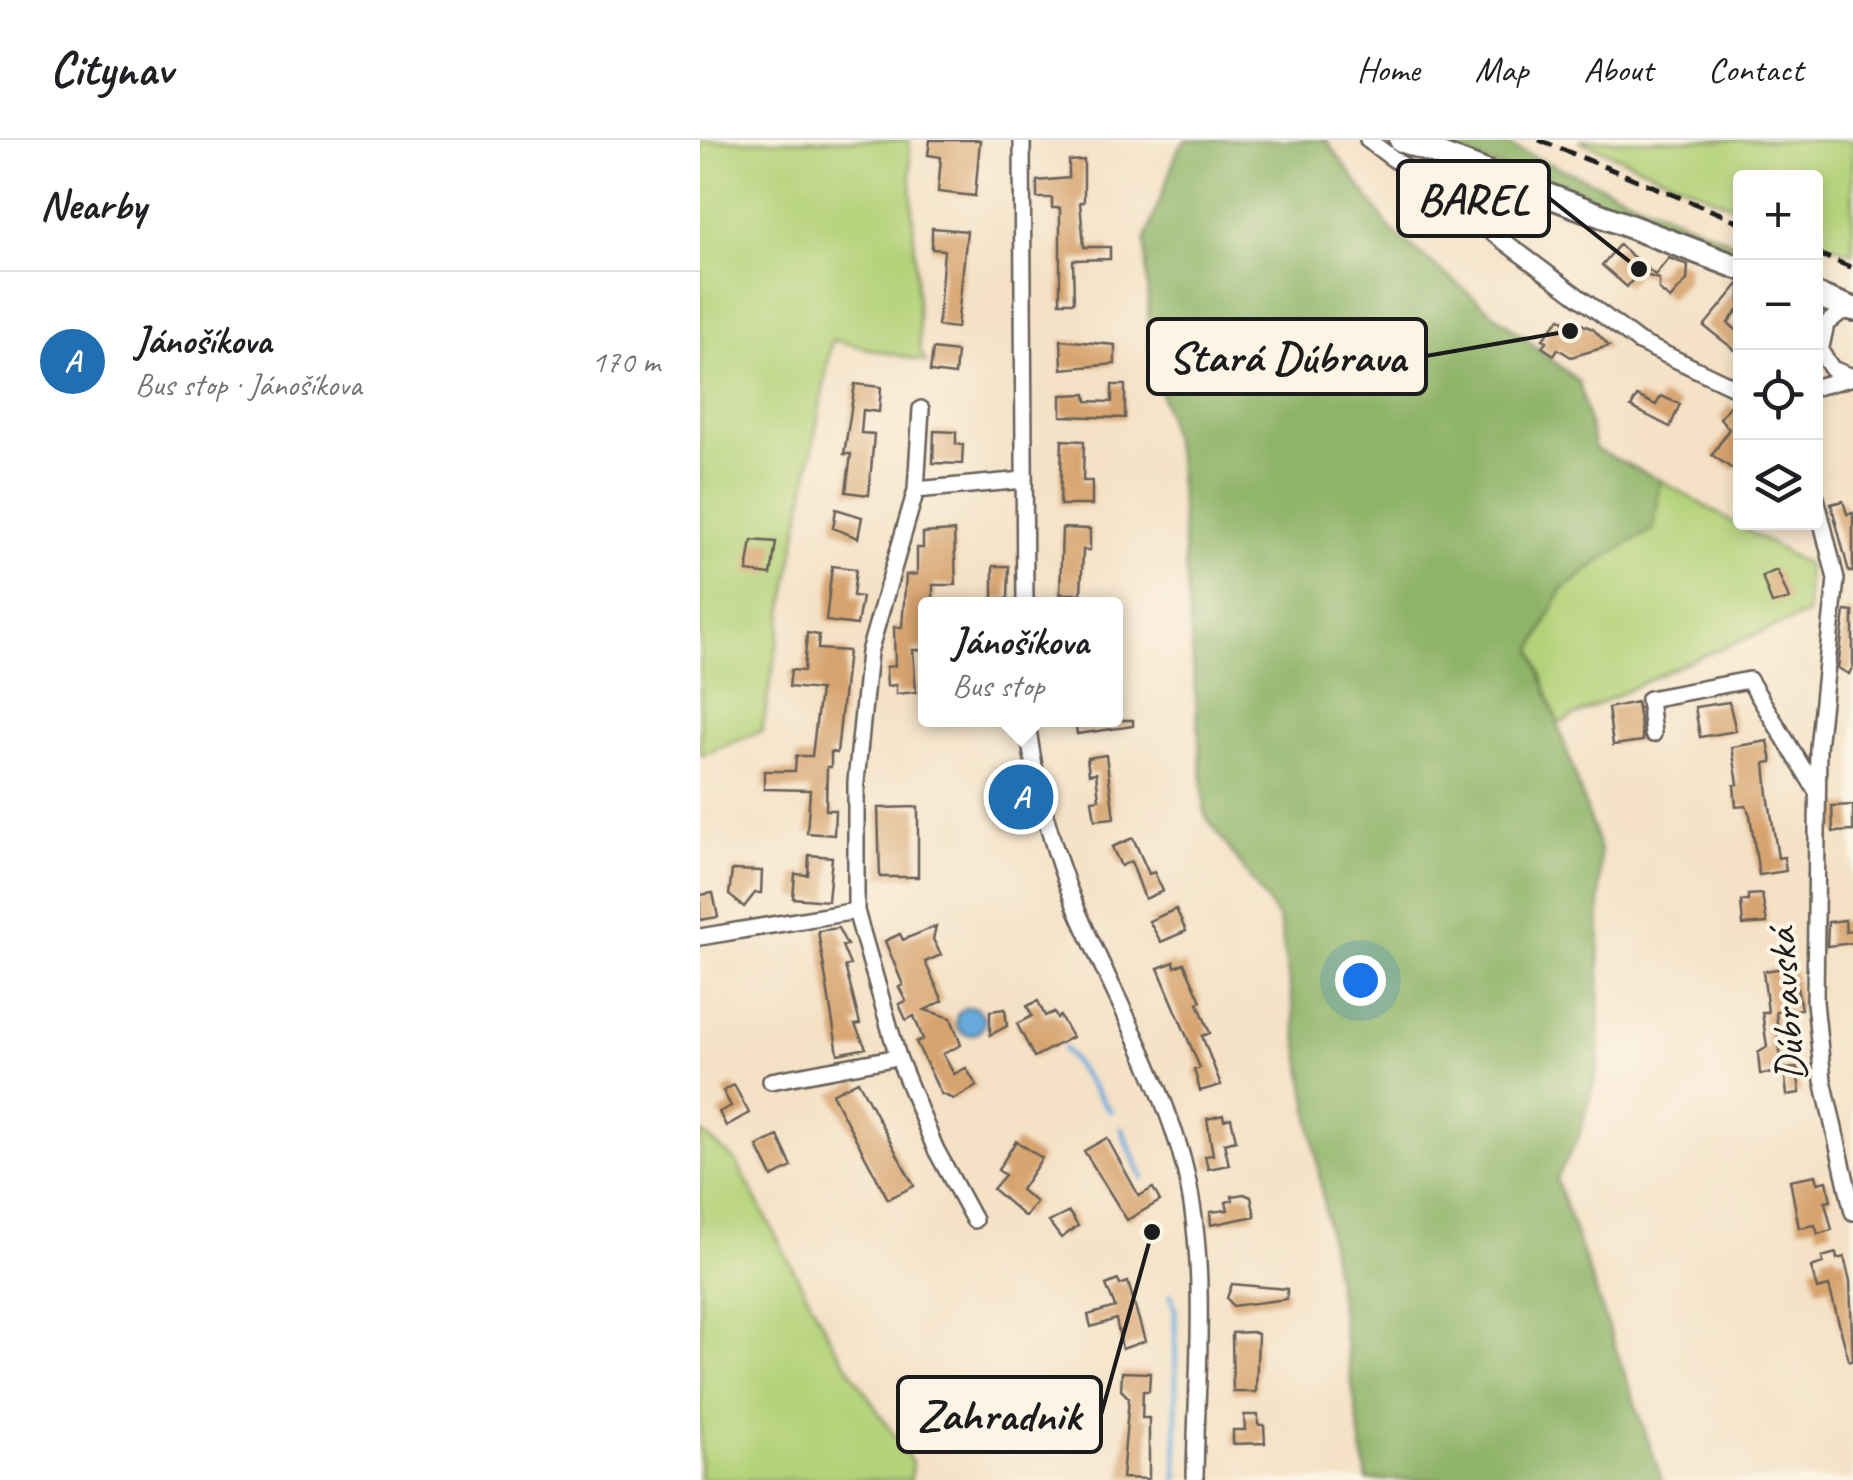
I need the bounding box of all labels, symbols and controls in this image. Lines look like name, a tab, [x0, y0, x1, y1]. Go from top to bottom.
text: Citynav	[50, 39, 172, 99]
text: Home	[1357, 47, 1420, 92]
text: Map	[1475, 47, 1528, 92]
text: About	[1583, 47, 1653, 92]
text: Contact	[1708, 47, 1803, 92]
callout: BAREL	[1398, 161, 1549, 236]
map controls	[1733, 170, 1823, 530]
button: +	[1733, 170, 1823, 260]
text: BAREL	[1417, 171, 1531, 228]
text: Nearby	[40, 179, 146, 232]
button: −	[1733, 260, 1823, 350]
text: Jánošíkova	[135, 317, 271, 364]
callout: Stará Dúbrava	[1148, 319, 1426, 394]
text: Stará Dúbrava	[1168, 329, 1409, 386]
text: A	[64, 341, 81, 382]
text: 170 m	[591, 341, 660, 382]
button: locate	[1733, 350, 1823, 440]
text: Bus stop · Jánošíkova	[135, 364, 362, 405]
button: layers	[1733, 440, 1823, 530]
popup	[918, 597, 1123, 727]
text: Jánošíkova	[952, 618, 1089, 665]
text: Bus stop	[952, 665, 1044, 706]
pin: A	[988, 760, 1054, 834]
street label: Dúbravská	[1754, 923, 1818, 1083]
your location	[1335, 955, 1386, 1006]
callout: Zahradnik	[898, 1377, 1101, 1452]
text: Zahradnik	[918, 1387, 1085, 1444]

